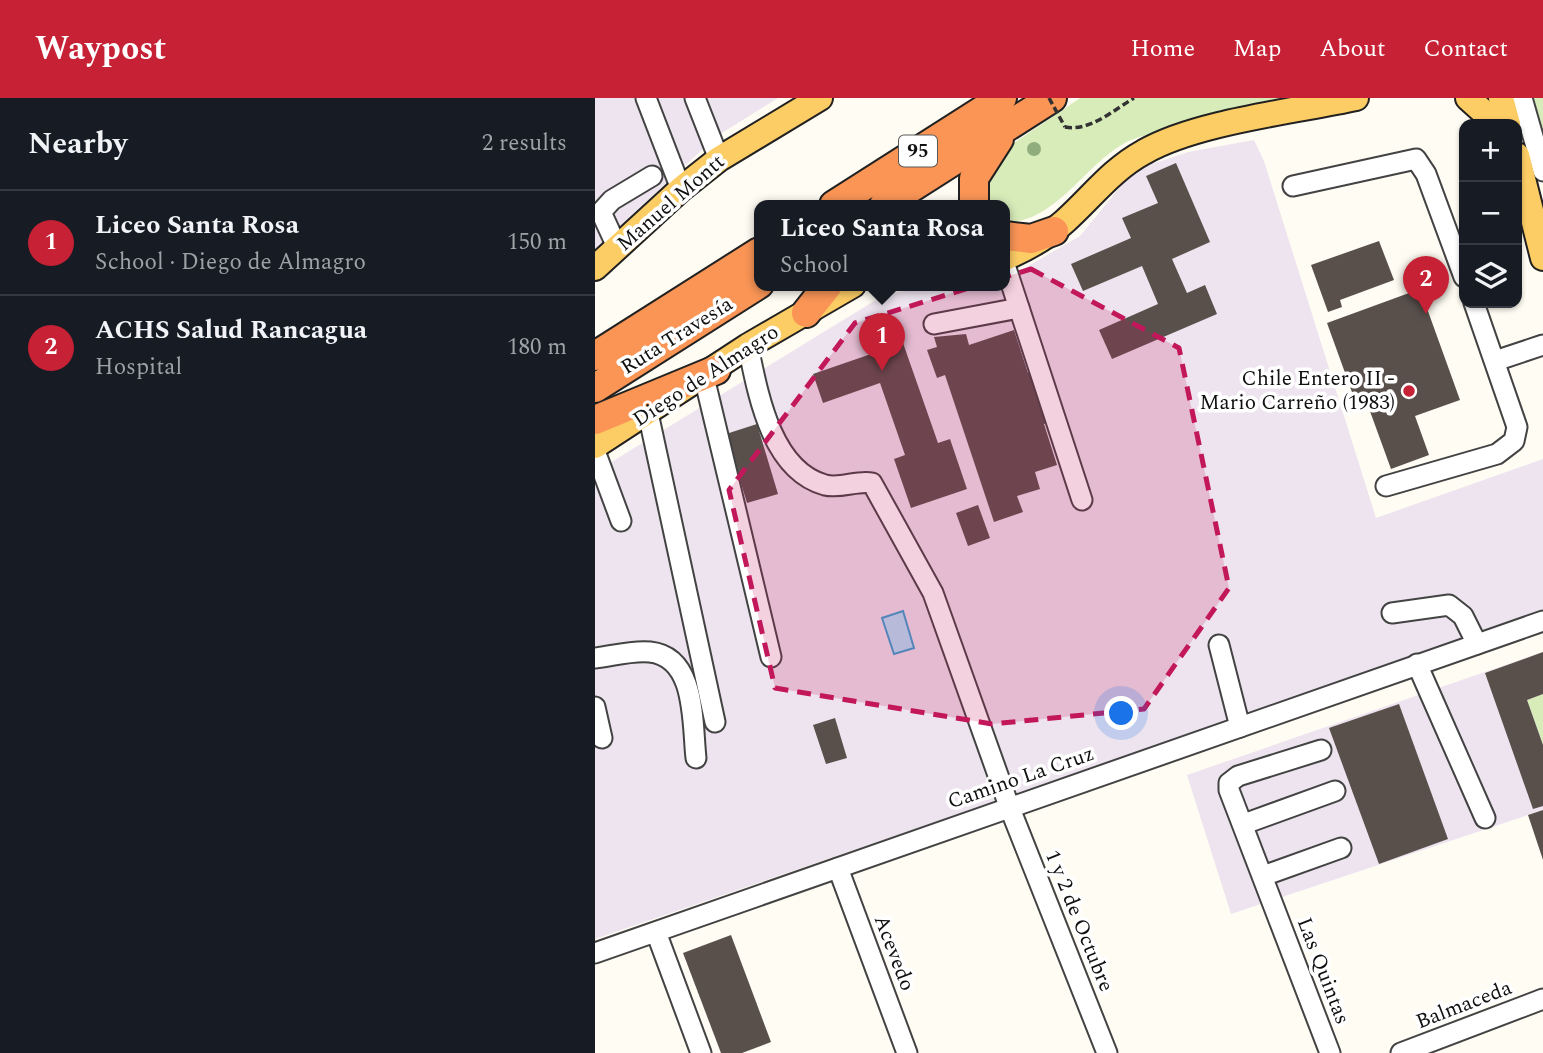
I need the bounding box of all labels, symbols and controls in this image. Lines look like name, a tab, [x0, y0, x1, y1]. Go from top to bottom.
text: Waypost	[35, 24, 166, 74]
text: Home	[1130, 31, 1195, 67]
text: Map	[1233, 31, 1281, 67]
text: About	[1319, 31, 1385, 67]
text: Contact	[1423, 31, 1508, 67]
map controls	[1459, 119, 1522, 308]
button: +	[1459, 119, 1522, 182]
text: Nearby	[28, 121, 127, 167]
text: 2 results	[482, 126, 567, 161]
road number: 95	[899, 136, 937, 166]
street label: Manuel Montt	[610, 147, 732, 259]
button: −	[1459, 182, 1522, 245]
popup	[754, 200, 1010, 291]
text: Liceo Santa Rosa	[95, 205, 299, 245]
text: Liceo Santa Rosa	[780, 208, 984, 248]
text: 1	[45, 225, 57, 260]
text: 150 m	[507, 225, 567, 260]
text: School · Diego de Almagro	[95, 245, 366, 280]
button: layers	[1459, 245, 1522, 308]
text: School	[780, 248, 849, 283]
pin: 2	[1403, 256, 1449, 314]
street label: Ruta Travesía	[615, 288, 740, 383]
text: ACHS Salud Rancagua	[95, 310, 367, 350]
pin: 1	[859, 313, 905, 371]
street label: Diego de Almagro	[627, 317, 785, 435]
text: 2	[45, 330, 57, 365]
text: 180 m	[507, 330, 567, 365]
text: Hospital	[95, 350, 182, 385]
place label: Chile Entero II - Mario Carreño (1983)	[1199, 363, 1395, 419]
marker: Chile Entero II - Mario Carreño (1983)	[1401, 383, 1417, 399]
your location	[1104, 696, 1138, 730]
street label: Camino La Cruz	[943, 738, 1099, 818]
street label: 1 y 2 de Octubre	[1036, 845, 1122, 997]
street label: Acevedo	[865, 910, 923, 996]
street label: Las Quintas	[1288, 913, 1358, 1029]
street label: Balmaceda	[1411, 972, 1517, 1038]

